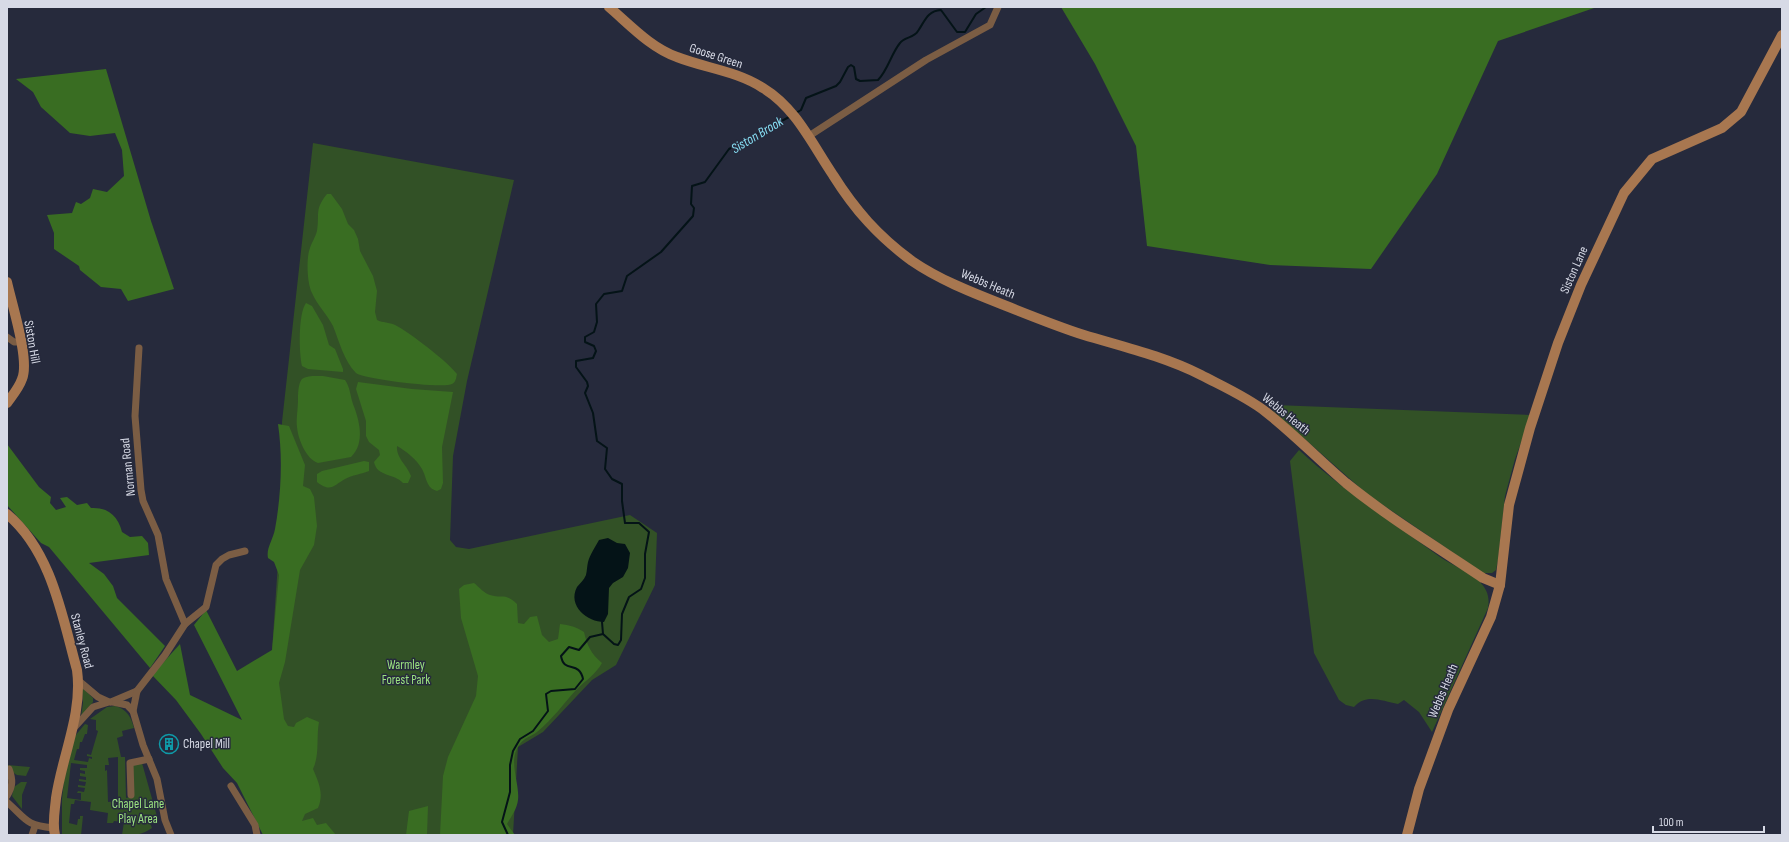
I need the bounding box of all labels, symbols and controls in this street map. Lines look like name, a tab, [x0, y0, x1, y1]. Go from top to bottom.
street label: Goose Green	[687, 40, 745, 72]
water label: Siston Brook	[728, 112, 787, 157]
street label: Siston Lane	[1556, 244, 1592, 296]
street label: Webbs Heath	[958, 265, 1018, 303]
street label: Siston Hill	[20, 319, 44, 365]
street label: Webbs Heath	[1259, 390, 1313, 438]
street label: Norman Road	[117, 437, 139, 497]
street label: Stanley Road	[67, 612, 97, 670]
park label: Warmley Forest Park	[382, 657, 430, 688]
street label: Webbs Heath	[1424, 661, 1462, 721]
building icon: Chapel Mill	[158, 733, 180, 755]
place label: Chapel Mill	[183, 736, 230, 752]
park label: Chapel Lane Play Area	[112, 796, 164, 827]
scale bar	[1653, 808, 1764, 834]
text: 100 m	[1659, 815, 1684, 830]

